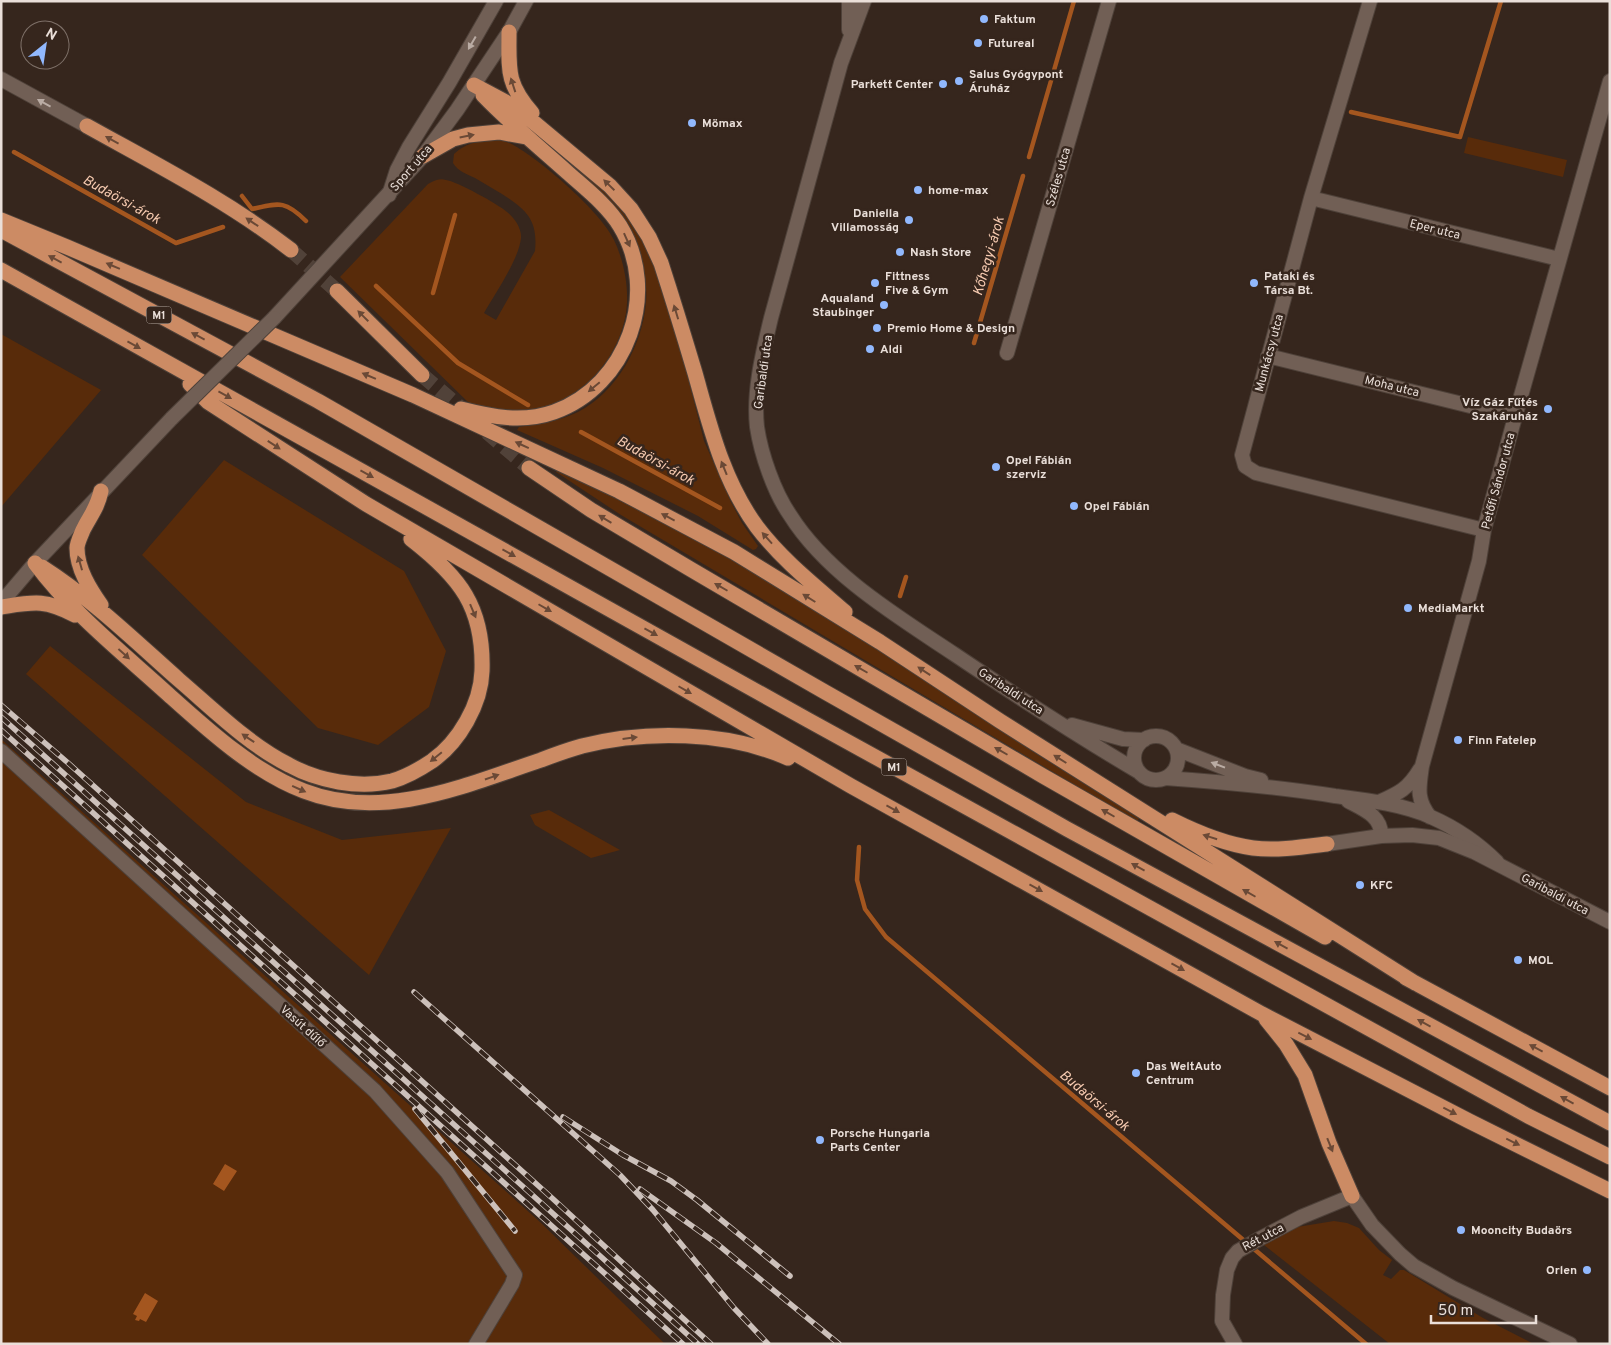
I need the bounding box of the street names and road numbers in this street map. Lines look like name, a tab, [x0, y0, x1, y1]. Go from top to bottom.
street label: Sport utca	[387, 142, 436, 195]
street label: Széles utca	[1043, 146, 1075, 209]
street label: Eper utca	[1408, 216, 1462, 244]
road number: M1	[146, 306, 172, 324]
street label: Munkácsy utca	[1252, 313, 1288, 394]
street label: Garibaldi utca	[751, 334, 777, 410]
street label: Moha utca	[1363, 372, 1421, 401]
street label: Petőfi Sándor utca	[1478, 431, 1520, 531]
street label: Garibaldi utca	[975, 665, 1046, 719]
road number: M1	[882, 759, 906, 776]
street label: Garibaldi utca	[1518, 870, 1591, 919]
street label: Vasút dűlő	[276, 1002, 330, 1052]
street label: Rét utca	[1240, 1220, 1287, 1255]

